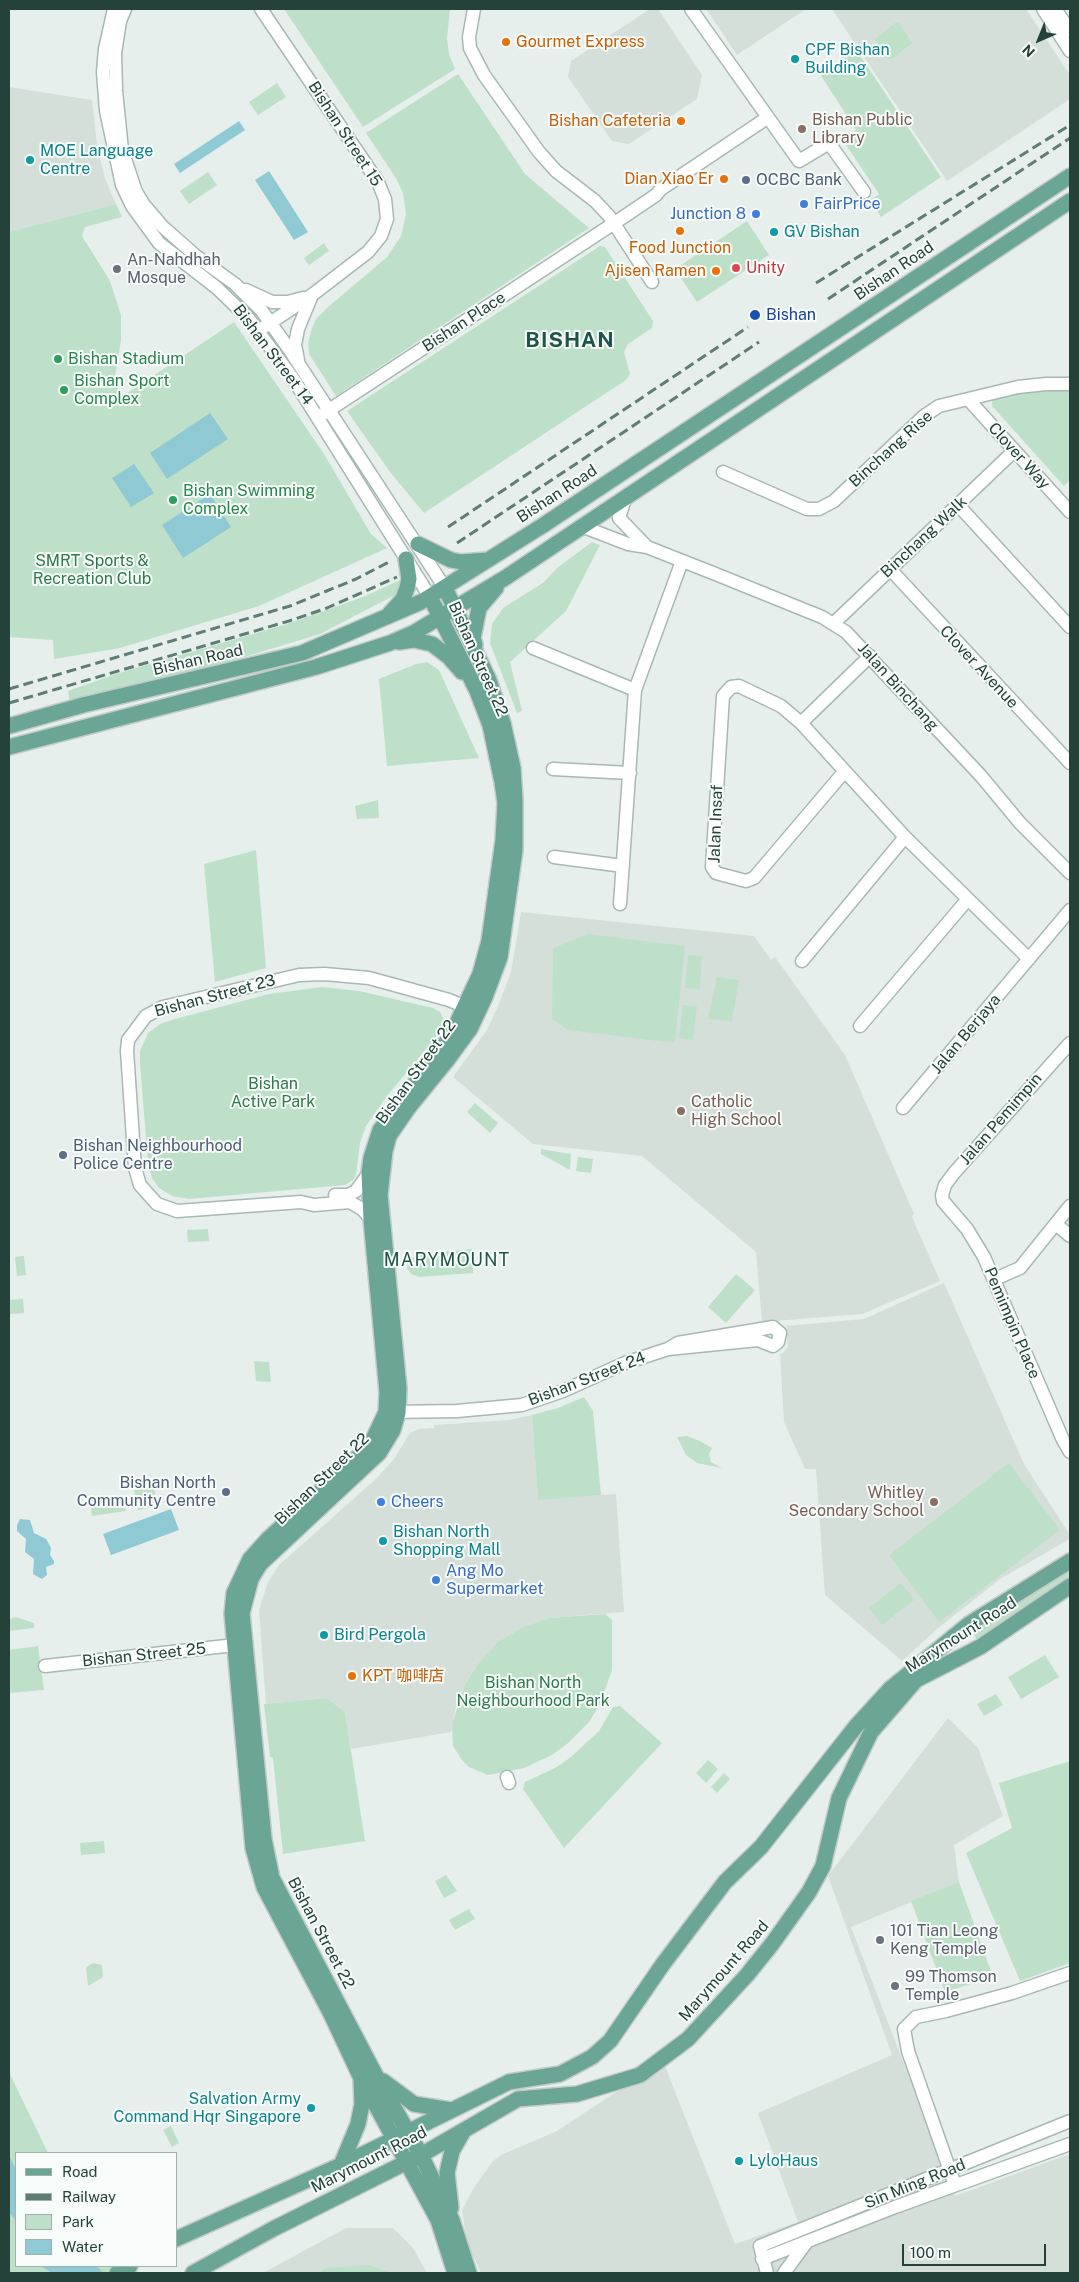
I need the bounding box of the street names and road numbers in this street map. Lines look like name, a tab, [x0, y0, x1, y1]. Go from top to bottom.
street label: Bishan Street 15	[304, 78, 386, 190]
street label: Bishan Road	[851, 237, 937, 305]
street label: Bishan Place	[419, 288, 509, 356]
street label: Bishan Street 14	[229, 301, 317, 409]
street label: Binchang Rise	[845, 407, 937, 491]
street label: Clover Way	[984, 419, 1054, 493]
street label: Bishan Road	[513, 461, 601, 527]
street label: Binchang Walk	[877, 492, 971, 582]
street label: Bishan Street 22	[444, 599, 512, 719]
street label: Clover Avenue	[936, 622, 1022, 712]
street label: Jalan Binchang	[854, 639, 942, 735]
street label: Bishan Road	[151, 640, 245, 680]
street label: Jalan Insaf	[705, 784, 727, 864]
street label: Bishan Street 23	[153, 971, 277, 1021]
street label: Jalan Berjaya	[927, 990, 1005, 1078]
street label: Bishan Street 22	[372, 1016, 460, 1128]
street label: Jalan Pemimpin	[956, 1069, 1046, 1169]
street label: Pemimpin Place	[980, 1264, 1044, 1382]
street label: Bishan Street 24	[526, 1348, 648, 1410]
street label: Bishan Street 22	[271, 1429, 373, 1529]
street label: Marymount Road	[902, 1593, 1020, 1677]
street label: Bishan Street 25	[81, 1639, 207, 1671]
street label: Bishan Street 22	[284, 1874, 358, 1992]
street label: Marymount Road	[675, 1917, 773, 2025]
street label: Marymount Road	[308, 2123, 430, 2197]
street label: Sin Ming Road	[862, 2155, 968, 2213]

